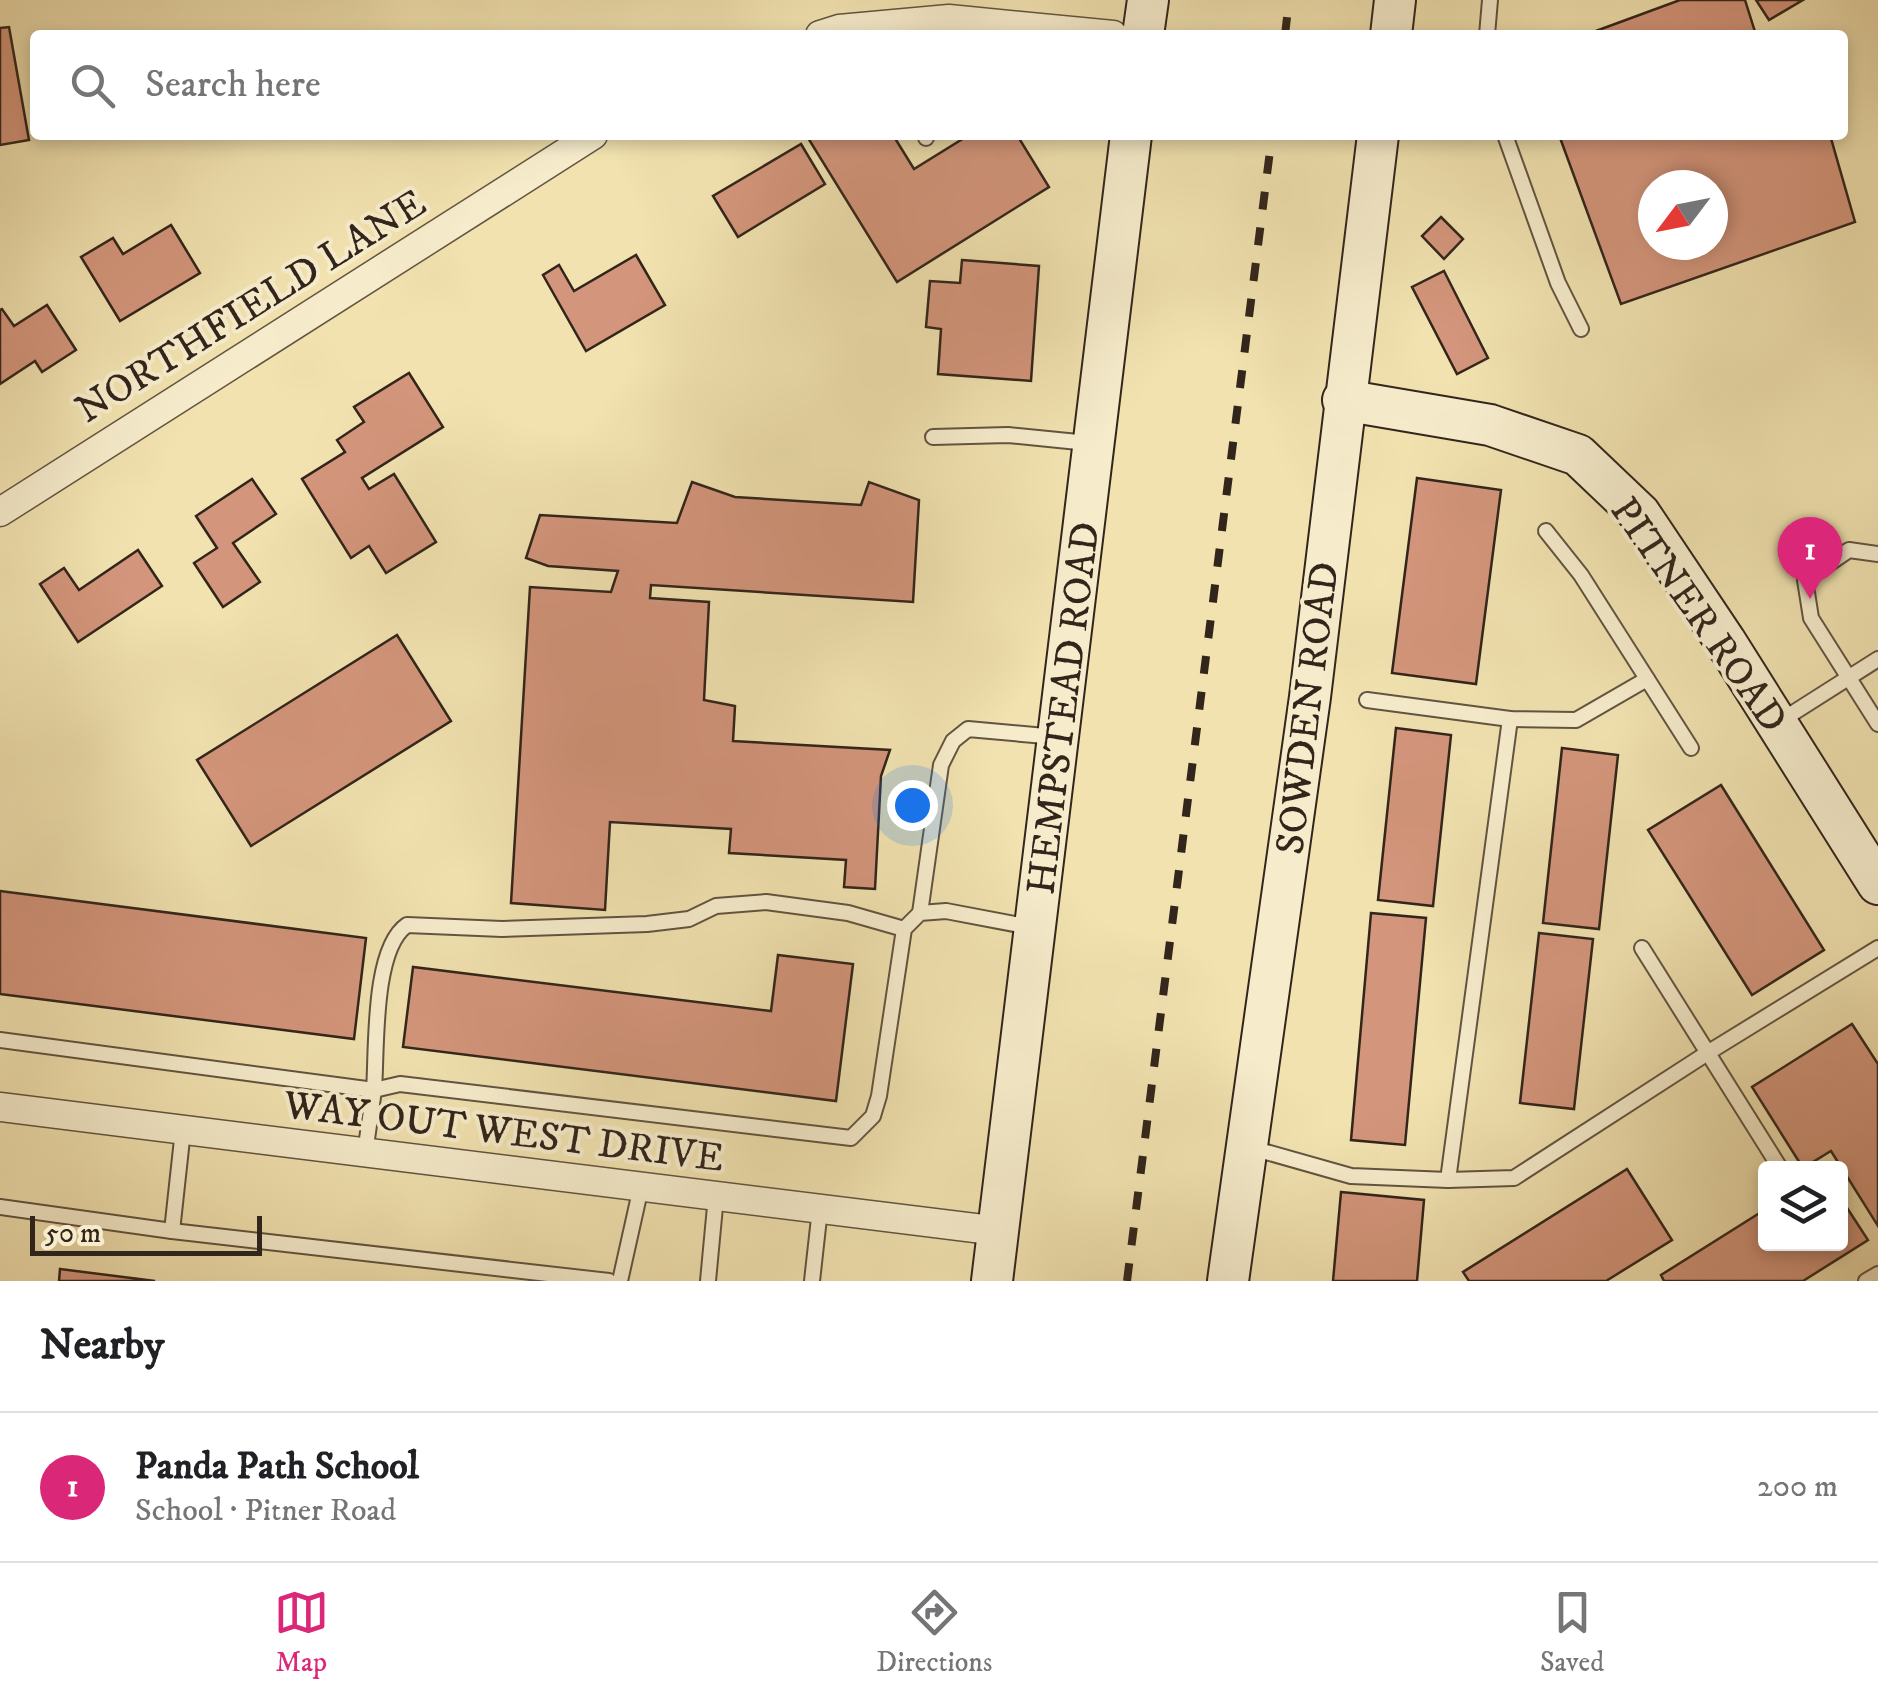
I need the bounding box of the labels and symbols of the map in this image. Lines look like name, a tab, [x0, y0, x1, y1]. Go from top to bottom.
north arrow	[1638, 170, 1728, 260]
street label: NORTHFIELD LANE	[67, 179, 436, 436]
street label: PITNER ROAD	[1598, 488, 1797, 743]
pin: 1	[1778, 516, 1842, 599]
street label: HEMPSTEAD ROAD	[1017, 519, 1113, 897]
street label: SOWDEN ROAD	[1266, 559, 1352, 857]
your location	[887, 780, 938, 831]
street label: WAY OUT WEST DRIVE	[280, 1081, 726, 1185]
scale bar	[30, 1211, 262, 1256]

